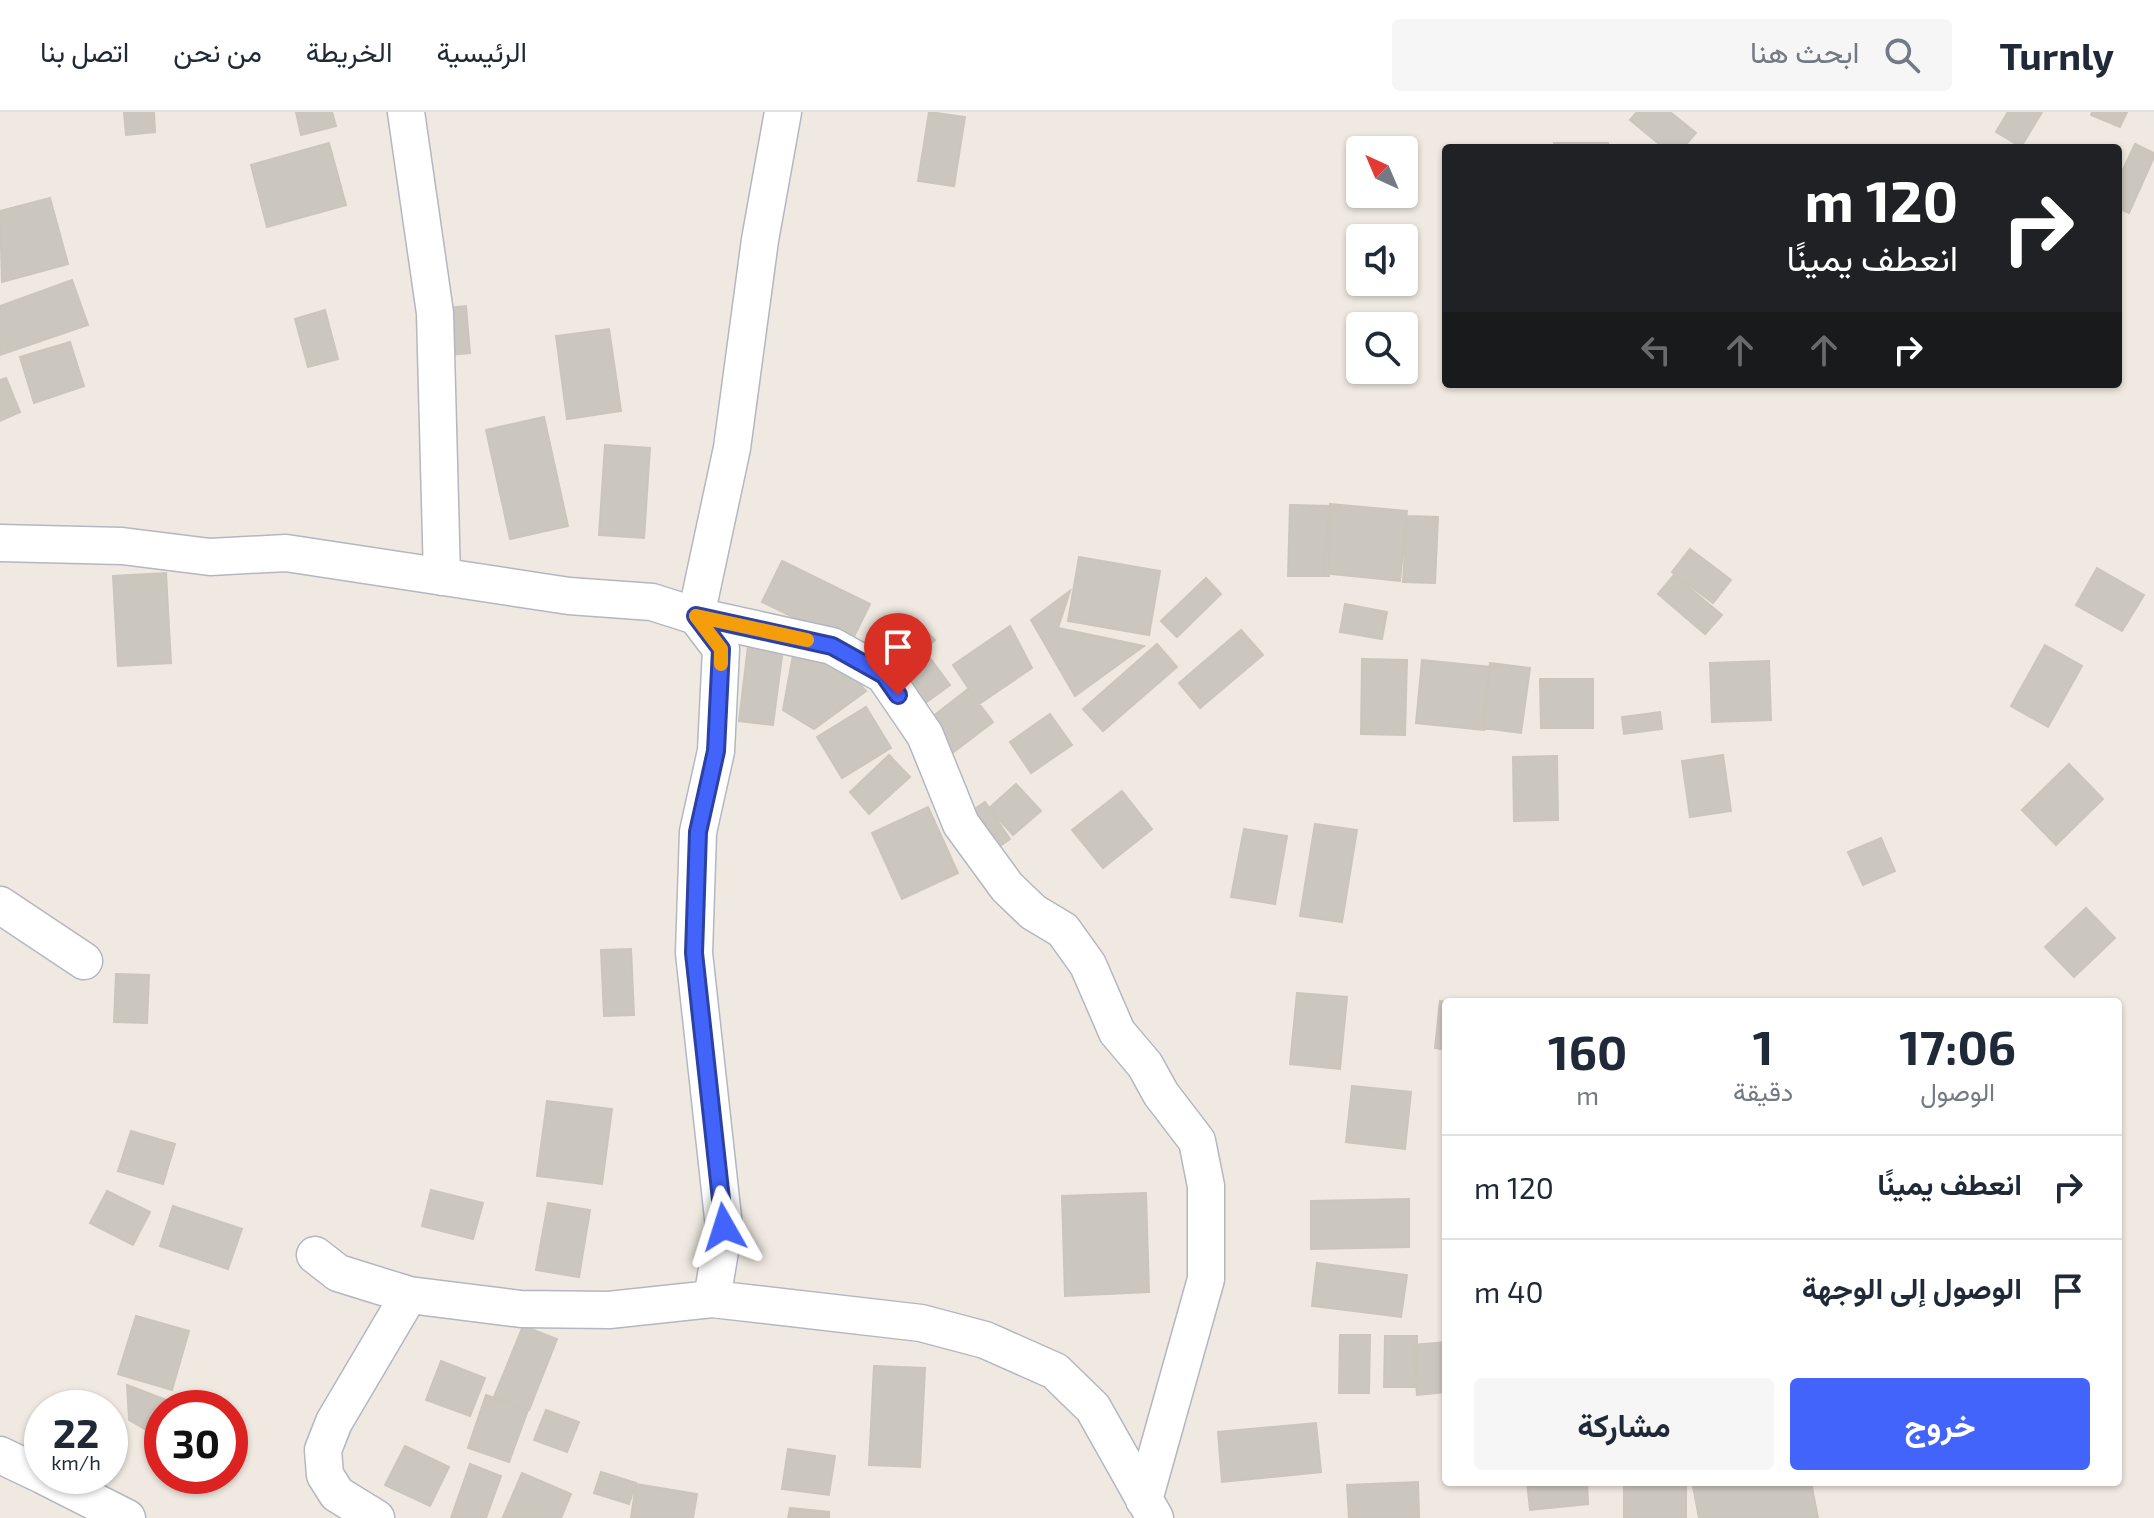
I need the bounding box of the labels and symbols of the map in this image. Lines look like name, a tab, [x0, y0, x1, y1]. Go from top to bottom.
north arrow	[1346, 136, 1418, 208]
pin	[864, 613, 932, 695]
position arrow	[682, 1185, 766, 1269]
speed limit sign: 30	[144, 1390, 248, 1494]

